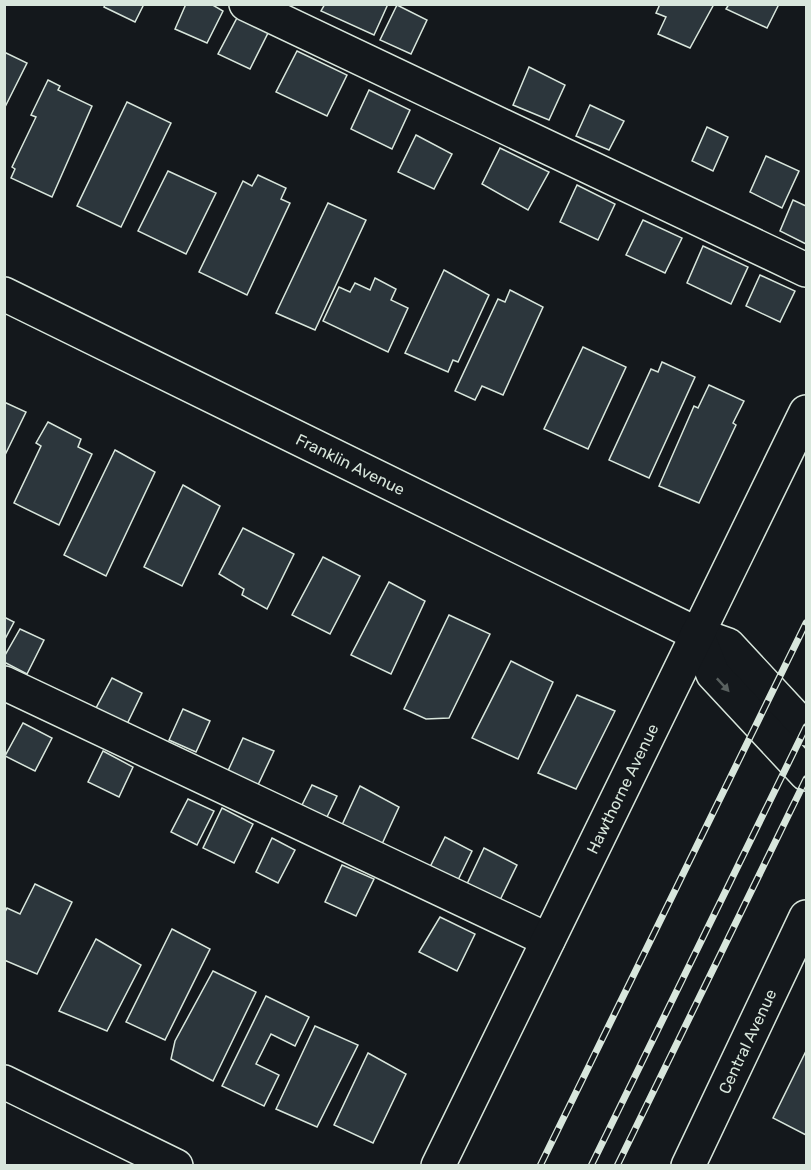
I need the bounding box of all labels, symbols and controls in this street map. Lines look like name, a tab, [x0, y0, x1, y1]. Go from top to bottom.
street label: Franklin Avenue	[293, 430, 408, 499]
one-way arrow	[716, 678, 730, 692]
street label: Hawthorne Avenue	[583, 720, 662, 857]
street label: Central Avenue	[715, 986, 781, 1097]

